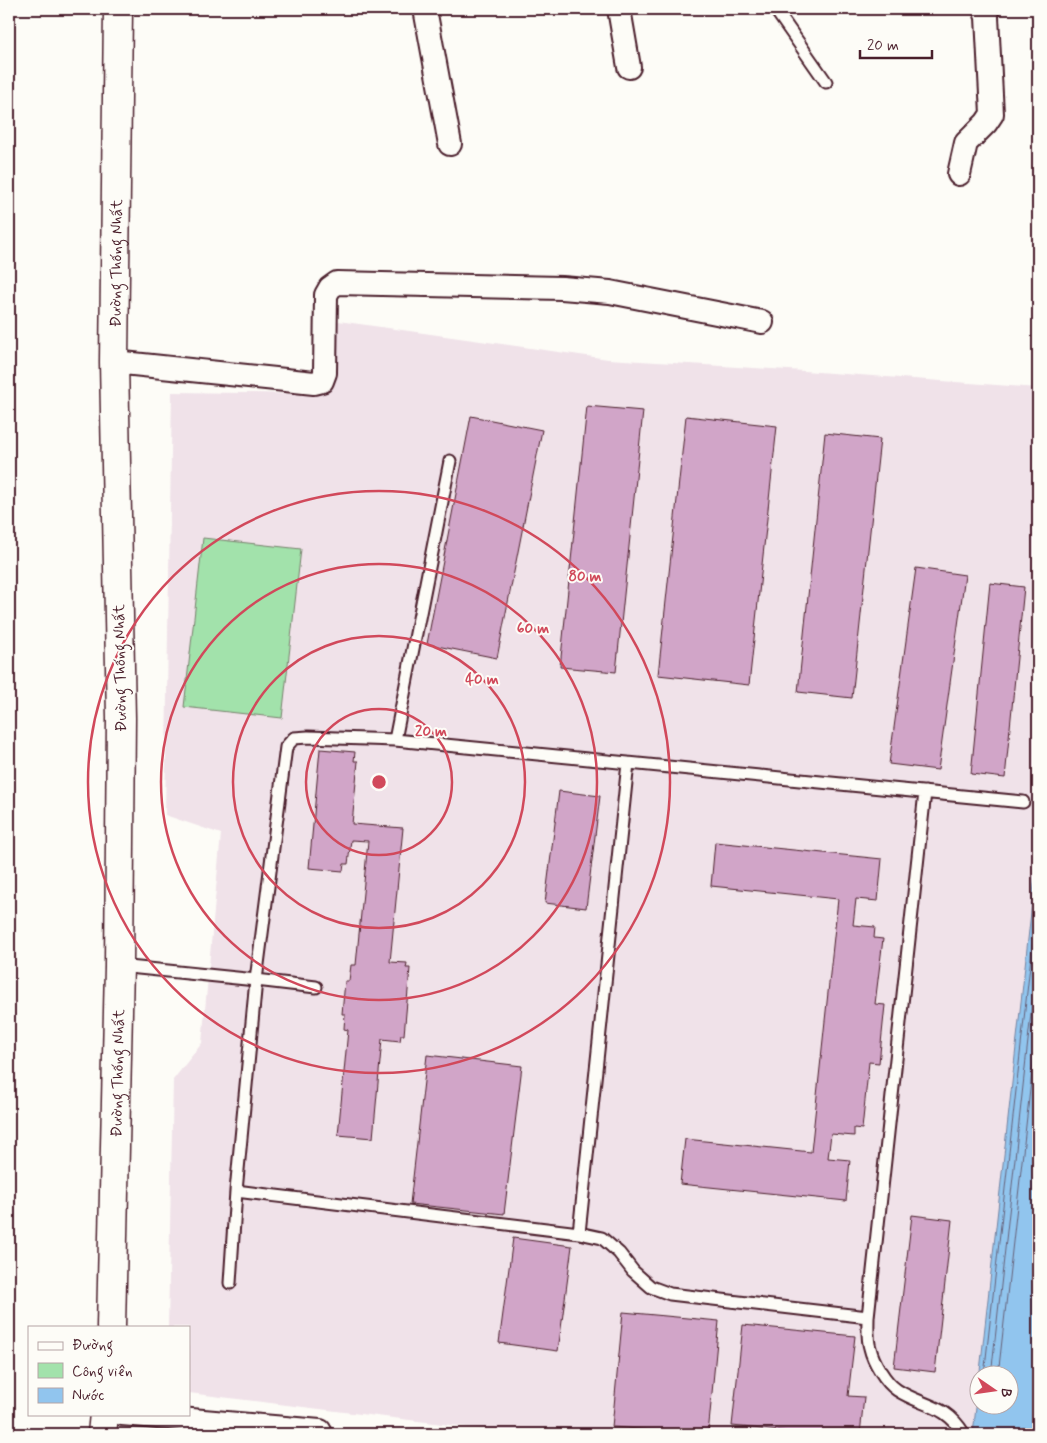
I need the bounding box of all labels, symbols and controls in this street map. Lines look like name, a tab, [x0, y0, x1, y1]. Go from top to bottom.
scale bar	[860, 28, 932, 60]
text: 20 m	[867, 36, 899, 56]
street label: Đường Thống Nhất	[105, 199, 128, 327]
text: 80 m	[568, 567, 602, 587]
street label: Đường Thống Nhất	[109, 603, 133, 732]
text: 60 m	[517, 619, 549, 639]
text: 40 m	[465, 670, 499, 690]
text: 20 m	[415, 722, 447, 742]
centre of rings	[370, 773, 388, 791]
street label: Đường Thống Nhất	[106, 1008, 130, 1137]
legend	[28, 1326, 190, 1416]
text: Đường	[72, 1336, 113, 1357]
text: Công viên	[72, 1362, 132, 1383]
north arrow	[970, 1366, 1020, 1416]
text: Nước	[72, 1386, 104, 1406]
text: B	[996, 1386, 1015, 1399]

